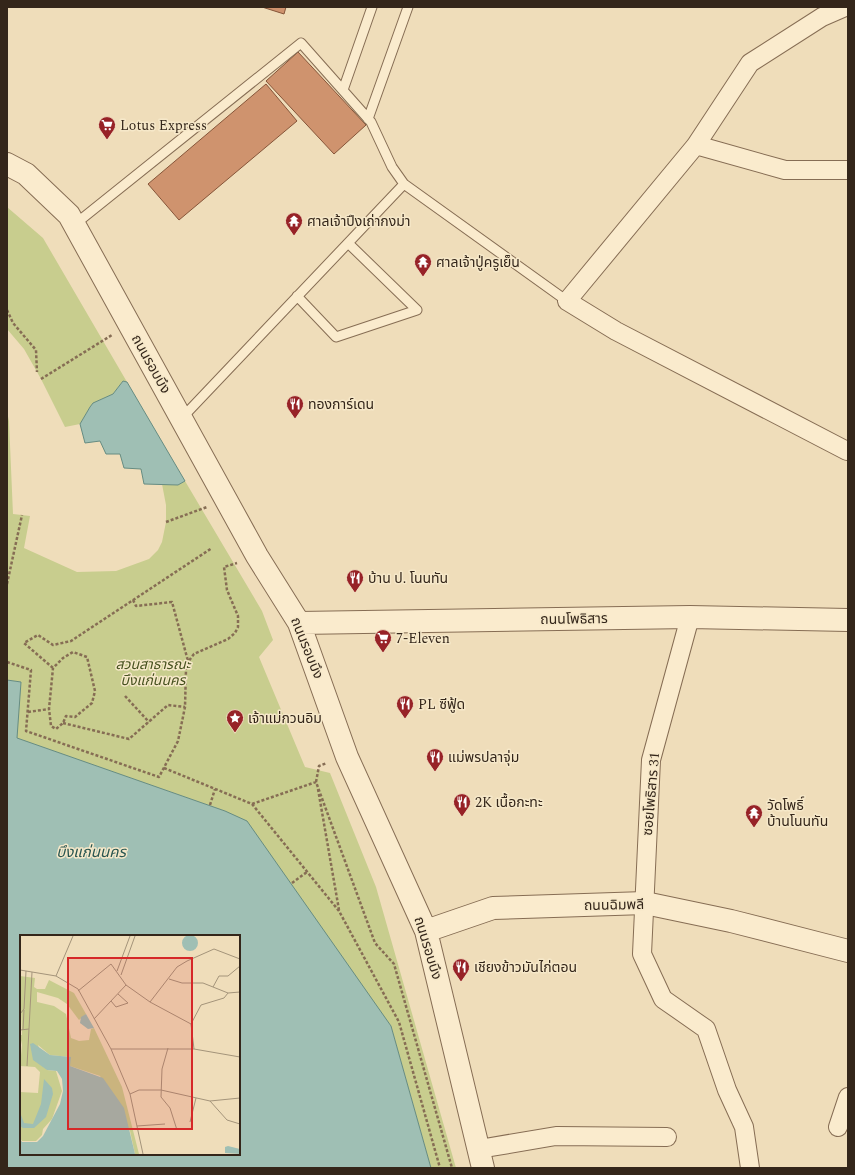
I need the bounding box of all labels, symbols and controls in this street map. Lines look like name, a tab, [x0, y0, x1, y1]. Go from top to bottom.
supermarket icon: Lotus Express	[97, 115, 117, 140]
place label: Lotus Express	[120, 115, 207, 136]
temple icon: ศาลเจ้าปึงเถ่ากงม่า	[284, 211, 304, 236]
place label: ศาลเจ้าปึงเถ่ากงม่า	[307, 211, 411, 232]
temple icon: ศาลเจ้าปู่ครูเย็น	[413, 252, 433, 277]
place label: ศาลเจ้าปู่ครูเย็น	[436, 252, 520, 273]
street label: ถนนรอบบึง	[126, 331, 176, 397]
restaurant icon: ทองการ์เดน	[285, 394, 305, 419]
place label: ทองการ์เดน	[308, 394, 374, 415]
restaurant icon: บ้าน ป. โนนทัน	[345, 568, 365, 593]
place label: บ้าน ป. โนนทัน	[368, 568, 448, 589]
street label: ถนนโพธิสาร	[540, 608, 608, 630]
street label: ถนนรอบบึง	[285, 614, 329, 682]
supermarket icon: 7-Eleven	[373, 628, 393, 653]
place label: 7-Eleven	[396, 628, 450, 649]
park label: สวนสาธารณะ บึงแก่นนคร	[116, 654, 192, 691]
restaurant icon: PL ซีฟู้ด	[395, 694, 415, 719]
place label: PL ซีฟู้ด	[418, 694, 465, 715]
place icon: เจ้าแม่กวนอิม	[225, 708, 245, 733]
place label: เจ้าแม่กวนอิม	[248, 708, 322, 729]
restaurant icon: แม่พรปลาจุ่ม	[425, 747, 445, 772]
place label: แม่พรปลาจุ่ม	[448, 747, 519, 768]
street label: ซอยโพธิสาร 31	[637, 751, 665, 837]
restaurant icon: 2K เนื้อกะทะ	[452, 792, 472, 817]
place label: 2K เนื้อกะทะ	[475, 792, 543, 813]
place label: วัดโพธิ์ บ้านโนนทัน	[767, 795, 828, 832]
temple icon: วัดโพธิ์ บ้านโนนทัน	[744, 803, 764, 828]
water label: บึงแก่นนคร	[56, 841, 127, 864]
street label: ถนนฉิมพลี	[584, 894, 644, 916]
street label: ถนนรอบบึง	[408, 914, 448, 982]
inset map	[20, 935, 240, 1155]
restaurant icon: เชียงข้าวมันไก่ตอน	[451, 957, 471, 982]
place label: เชียงข้าวมันไก่ตอน	[474, 957, 577, 978]

